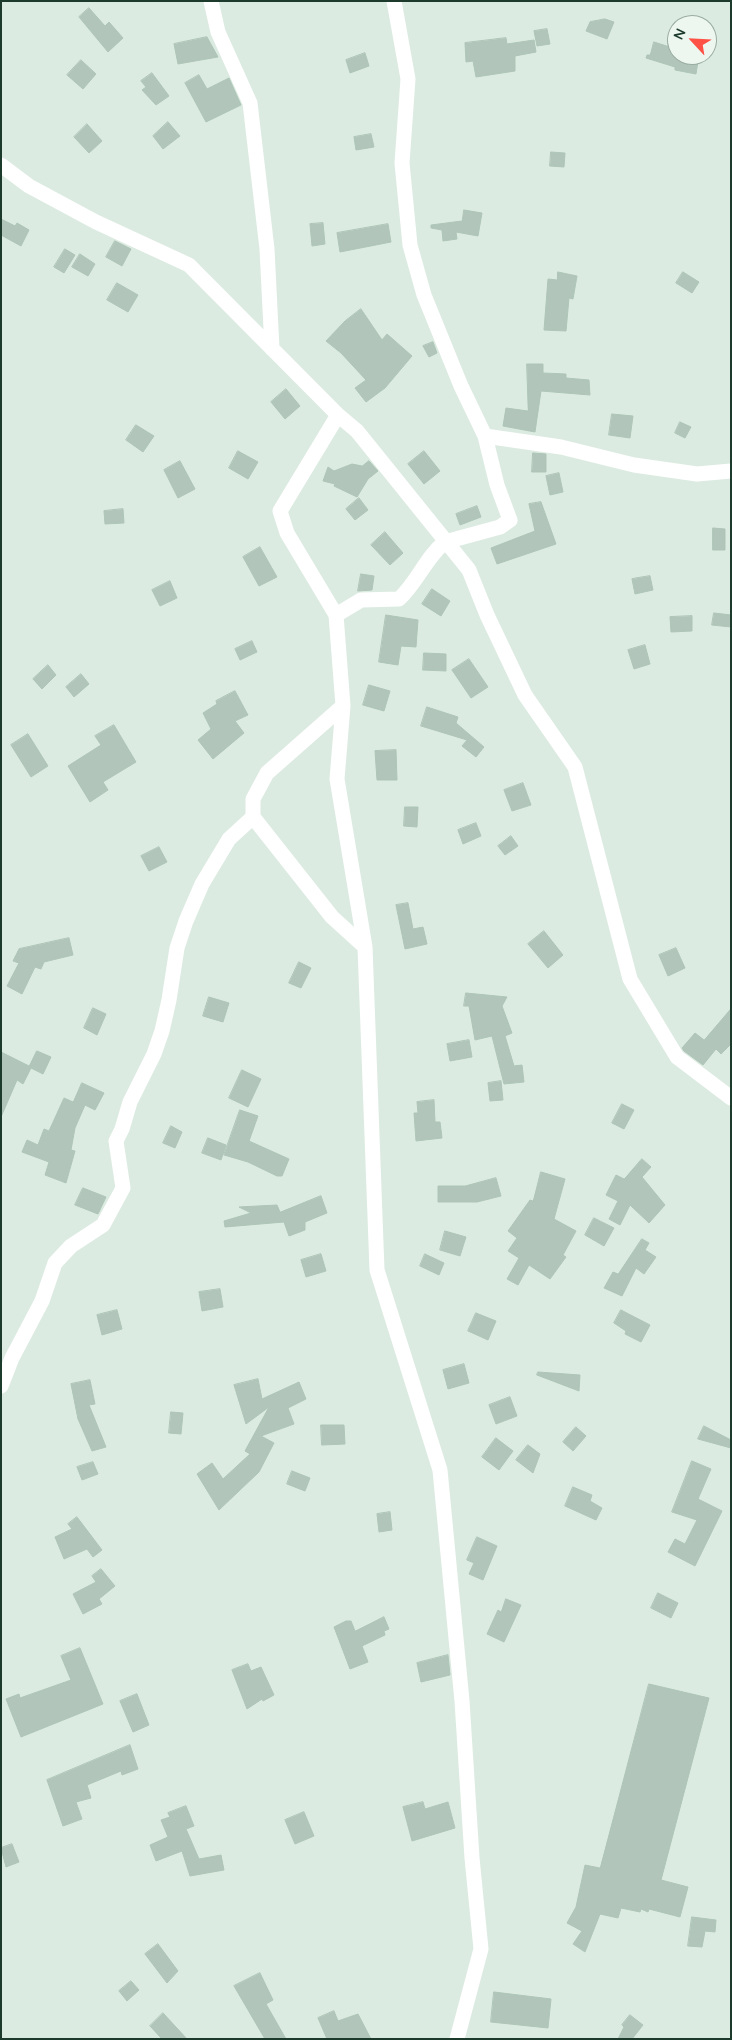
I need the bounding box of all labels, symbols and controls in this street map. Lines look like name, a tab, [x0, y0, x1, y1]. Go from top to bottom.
north arrow	[667, 15, 717, 65]
text: N	[669, 26, 690, 43]

